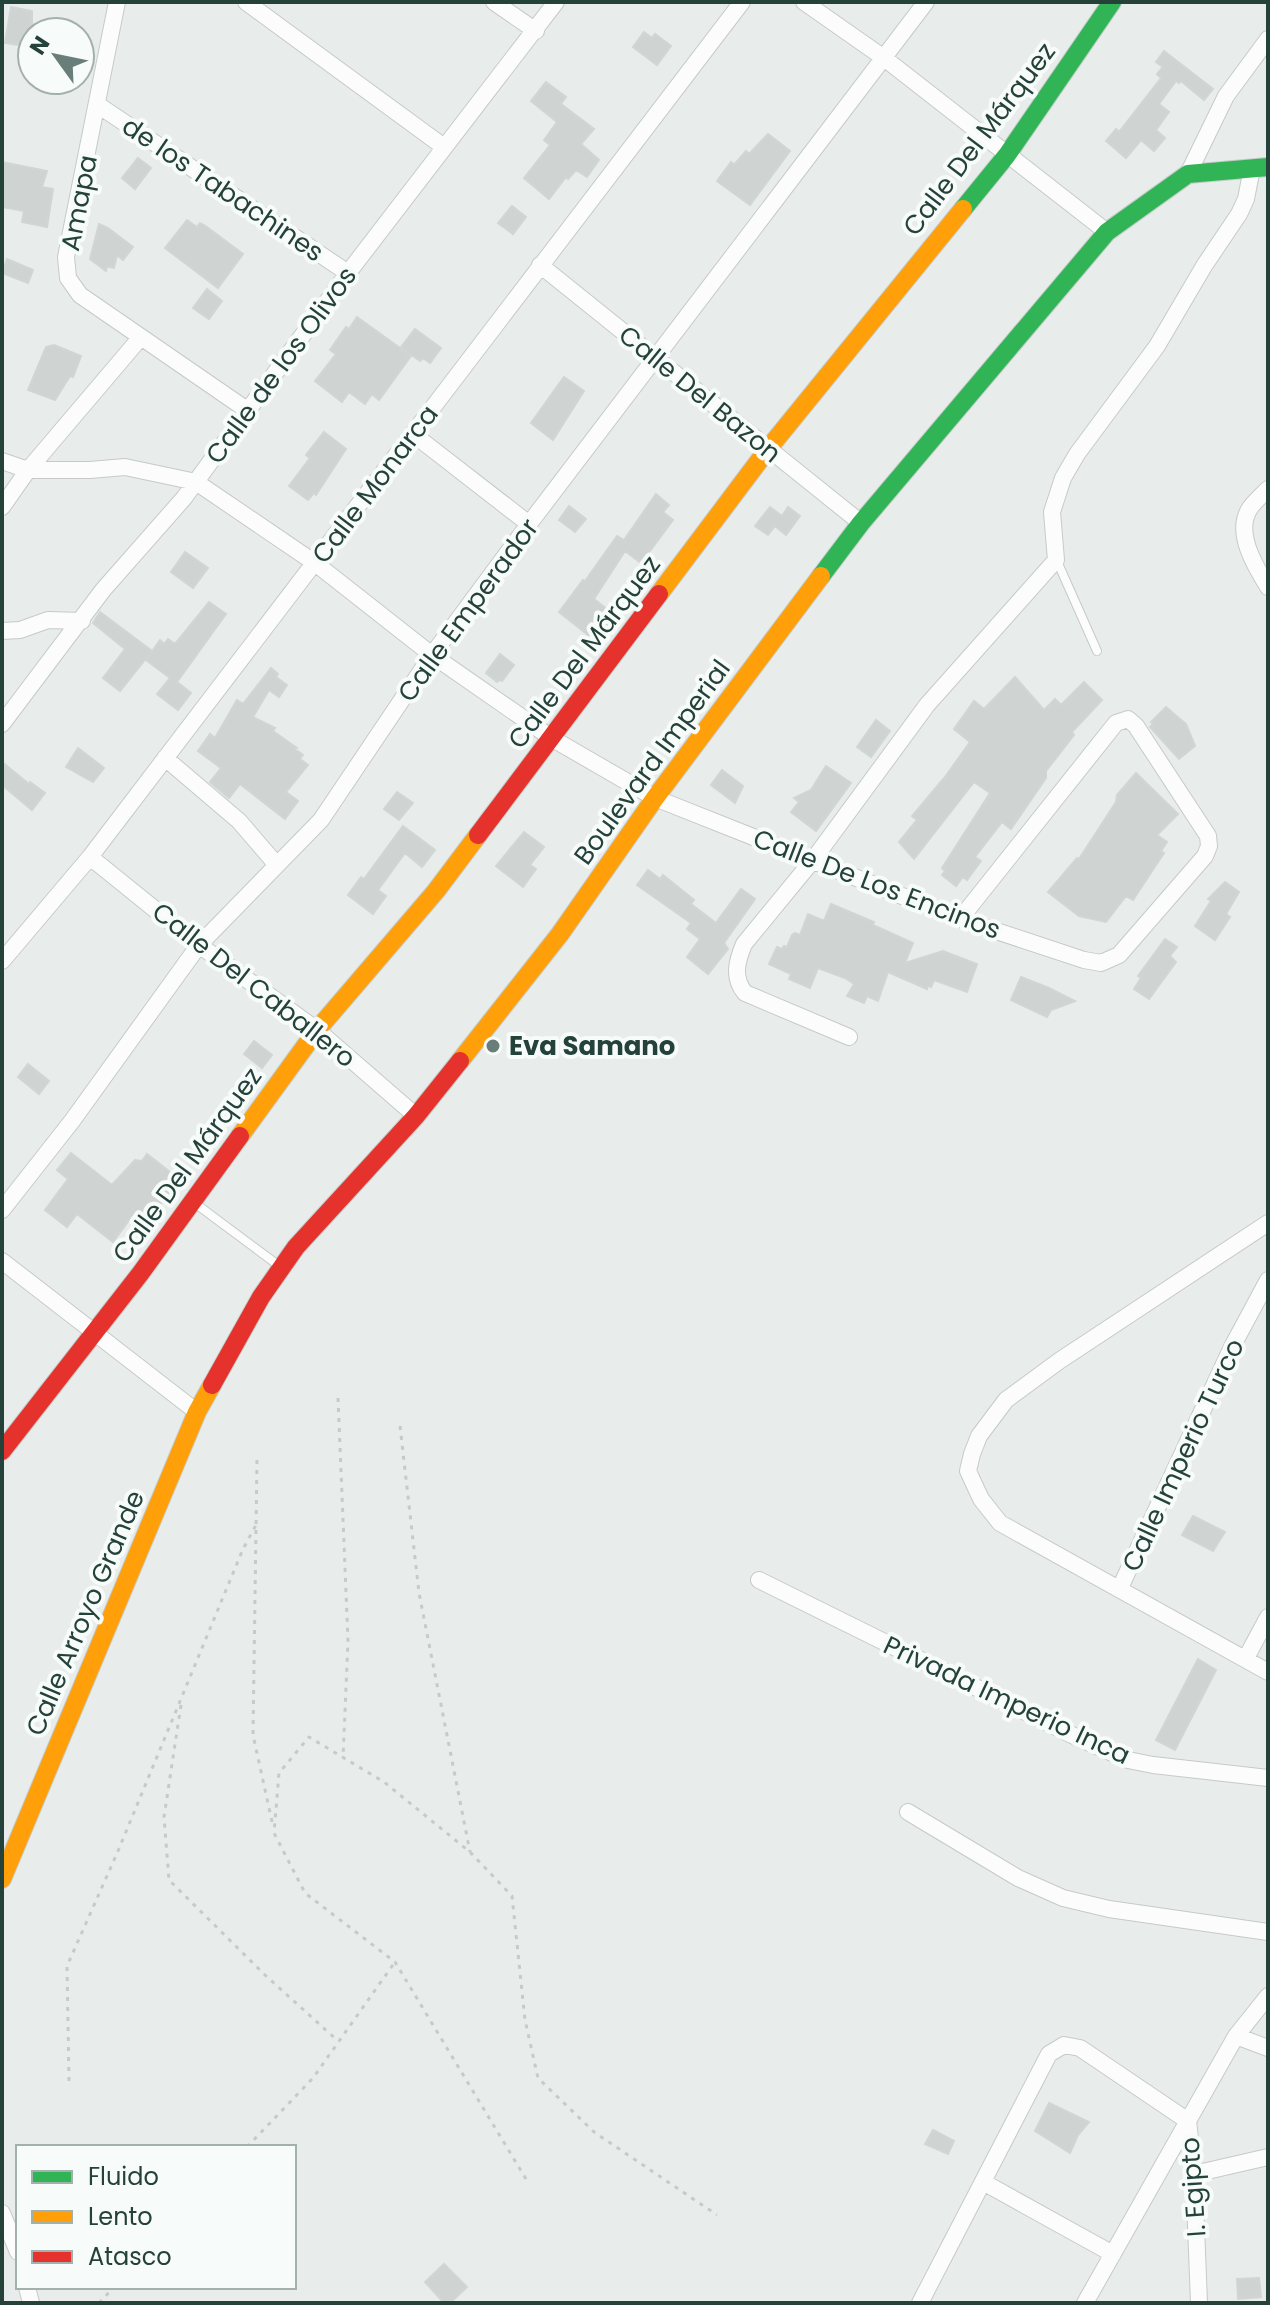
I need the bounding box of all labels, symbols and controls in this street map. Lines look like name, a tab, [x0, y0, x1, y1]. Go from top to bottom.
north arrow	[16, 16, 96, 96]
text: N	[22, 30, 57, 61]
street label: Calle Del Márquez	[894, 35, 1064, 243]
street label: de los Tabachines	[115, 108, 331, 270]
street label: Amapa	[52, 152, 106, 254]
street label: Calle de los Olivos	[197, 259, 365, 471]
street label: Calle Del Bazon	[611, 317, 789, 471]
street label: Calle Monarca	[304, 397, 446, 571]
street label: Calle Emperador	[389, 511, 547, 709]
street label: Calle Del Márquez	[499, 548, 669, 756]
street label: Boulevard Imperial	[565, 652, 739, 872]
street label: Calle De Los Encinos	[748, 820, 1006, 948]
street label: Calle Del Caballero	[145, 894, 363, 1076]
place label: Eva Samano	[509, 1028, 675, 1064]
marker: Eva Samano	[484, 1037, 502, 1055]
street label: Calle Del Márquez	[104, 1060, 270, 1270]
street label: Calle Imperio Turco	[1113, 1333, 1253, 1577]
street label: Calle Arroyo Grande	[17, 1485, 153, 1741]
street label: Privada Imperio Inca	[878, 1627, 1136, 1773]
street label: I. Egipto	[1172, 2136, 1214, 2238]
legend	[16, 2145, 296, 2289]
text: Fluido	[88, 2160, 159, 2193]
text: Lento	[88, 2200, 153, 2233]
text: Atasco	[88, 2240, 172, 2273]

